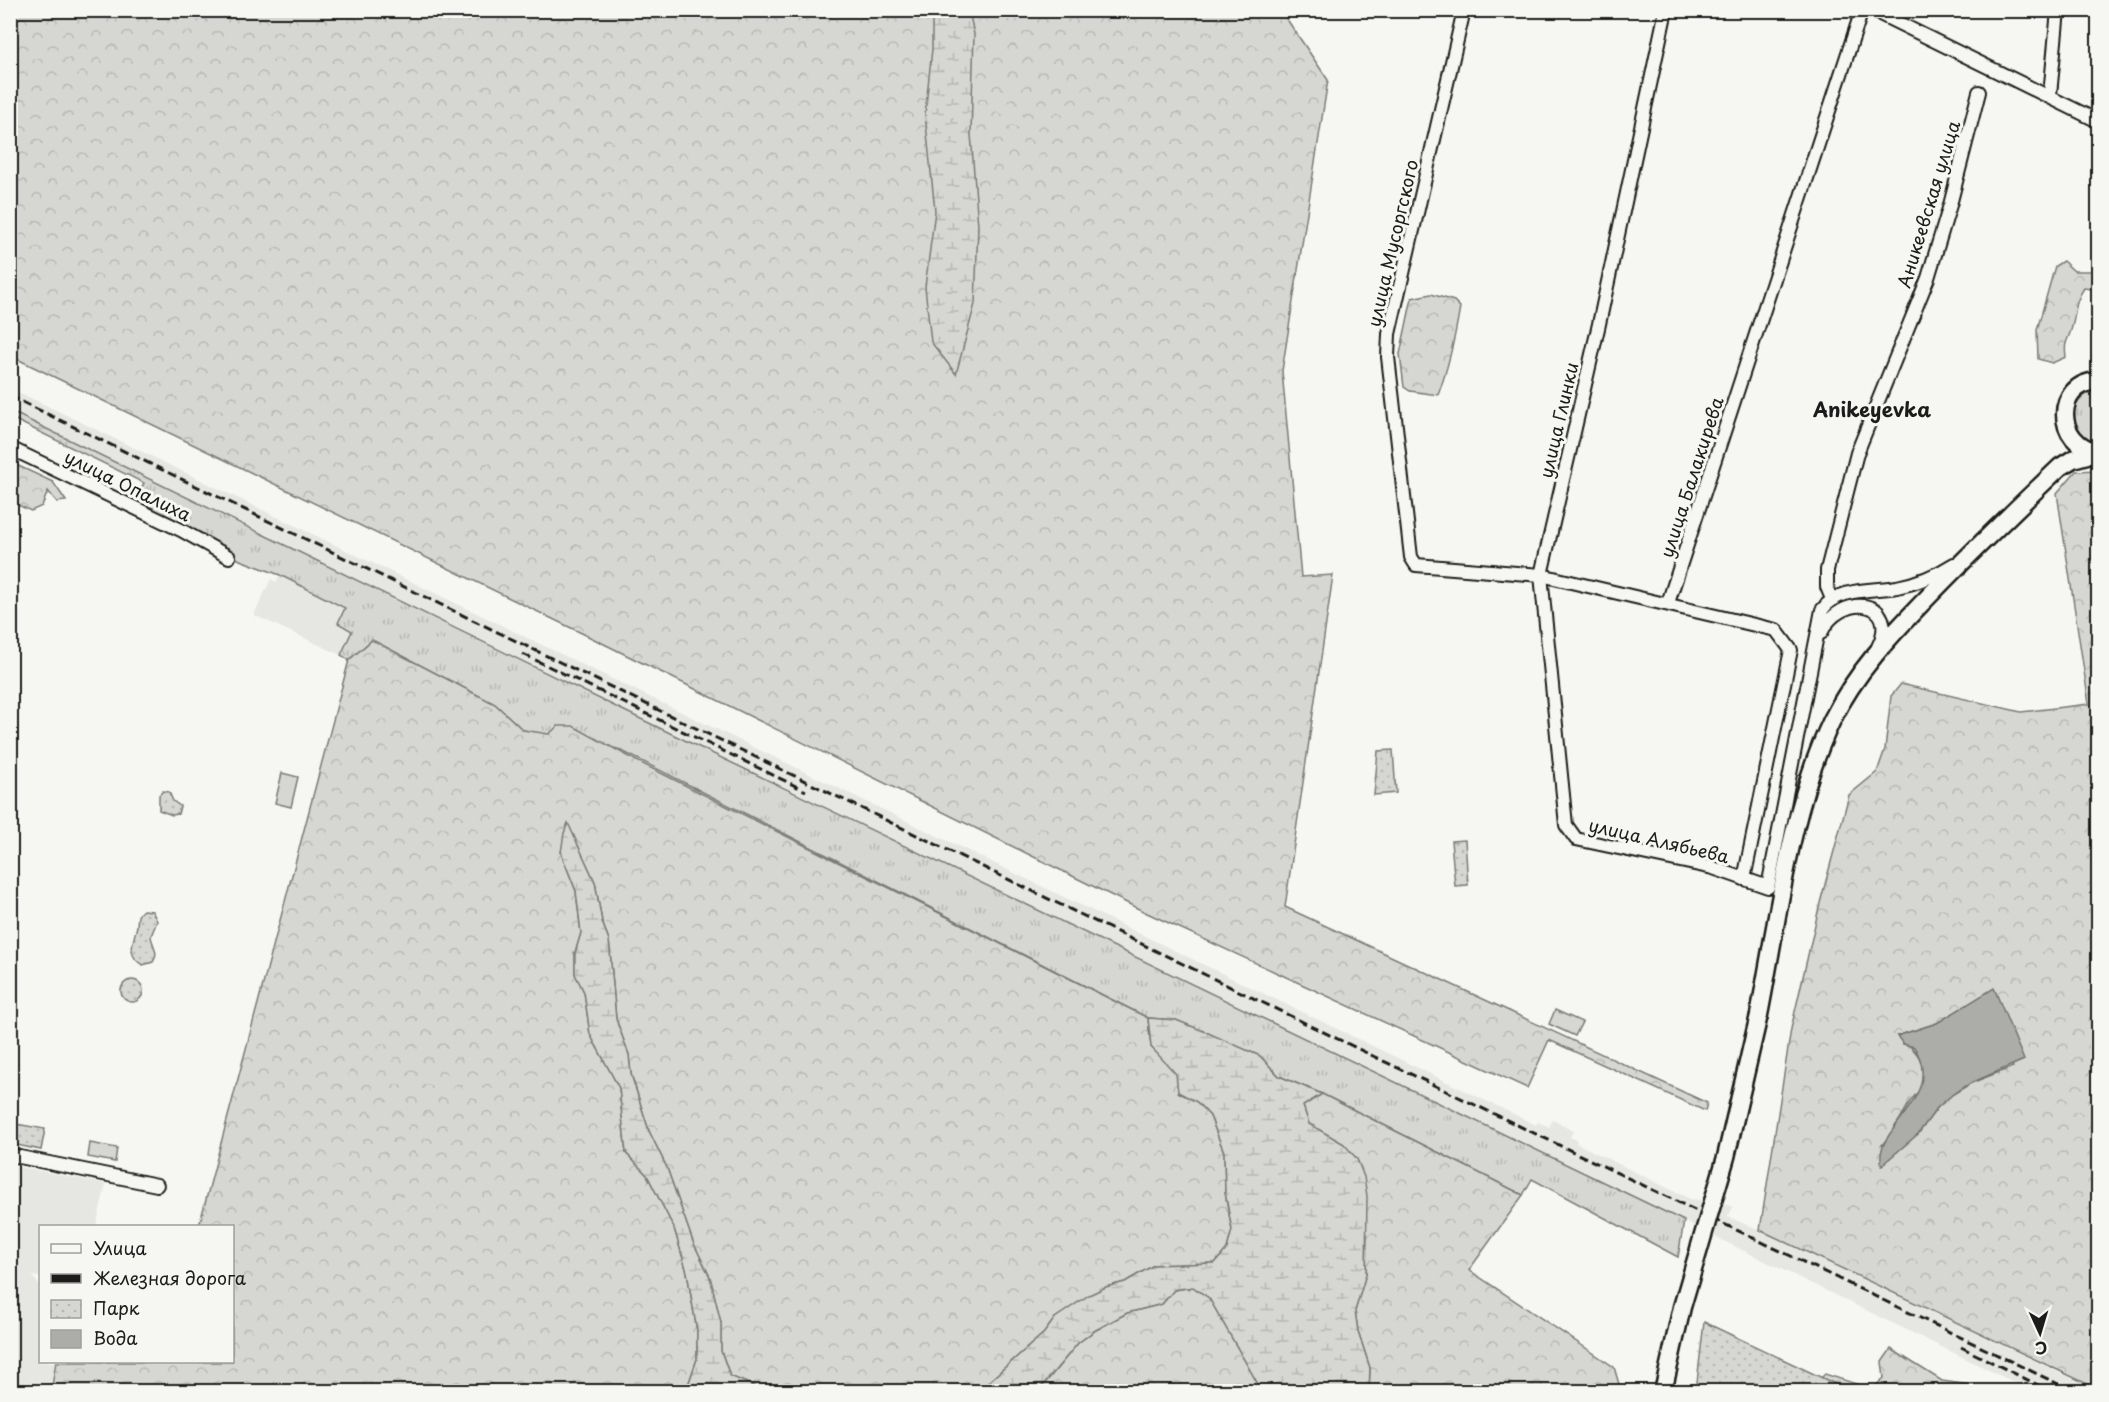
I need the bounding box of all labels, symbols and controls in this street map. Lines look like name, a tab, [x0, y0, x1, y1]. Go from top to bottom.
street label: Аникеевская улица	[1890, 116, 1966, 291]
street label: улица Мусоргского	[1360, 157, 1424, 329]
street label: улица Глинки	[1532, 359, 1584, 481]
street label: улица Балакирева	[1652, 392, 1730, 561]
district label: Anikeyevka	[1812, 394, 1931, 424]
street label: улица Опалиха	[60, 443, 197, 528]
street label: улица Алябьева	[1586, 811, 1733, 869]
legend	[39, 1225, 234, 1363]
text: Улица	[93, 1234, 147, 1261]
text: Железная дорога	[93, 1264, 247, 1291]
text: Парк	[93, 1294, 140, 1321]
north arrow	[2010, 1303, 2070, 1363]
text: Вода	[93, 1324, 138, 1351]
text: С	[2034, 1337, 2048, 1361]

